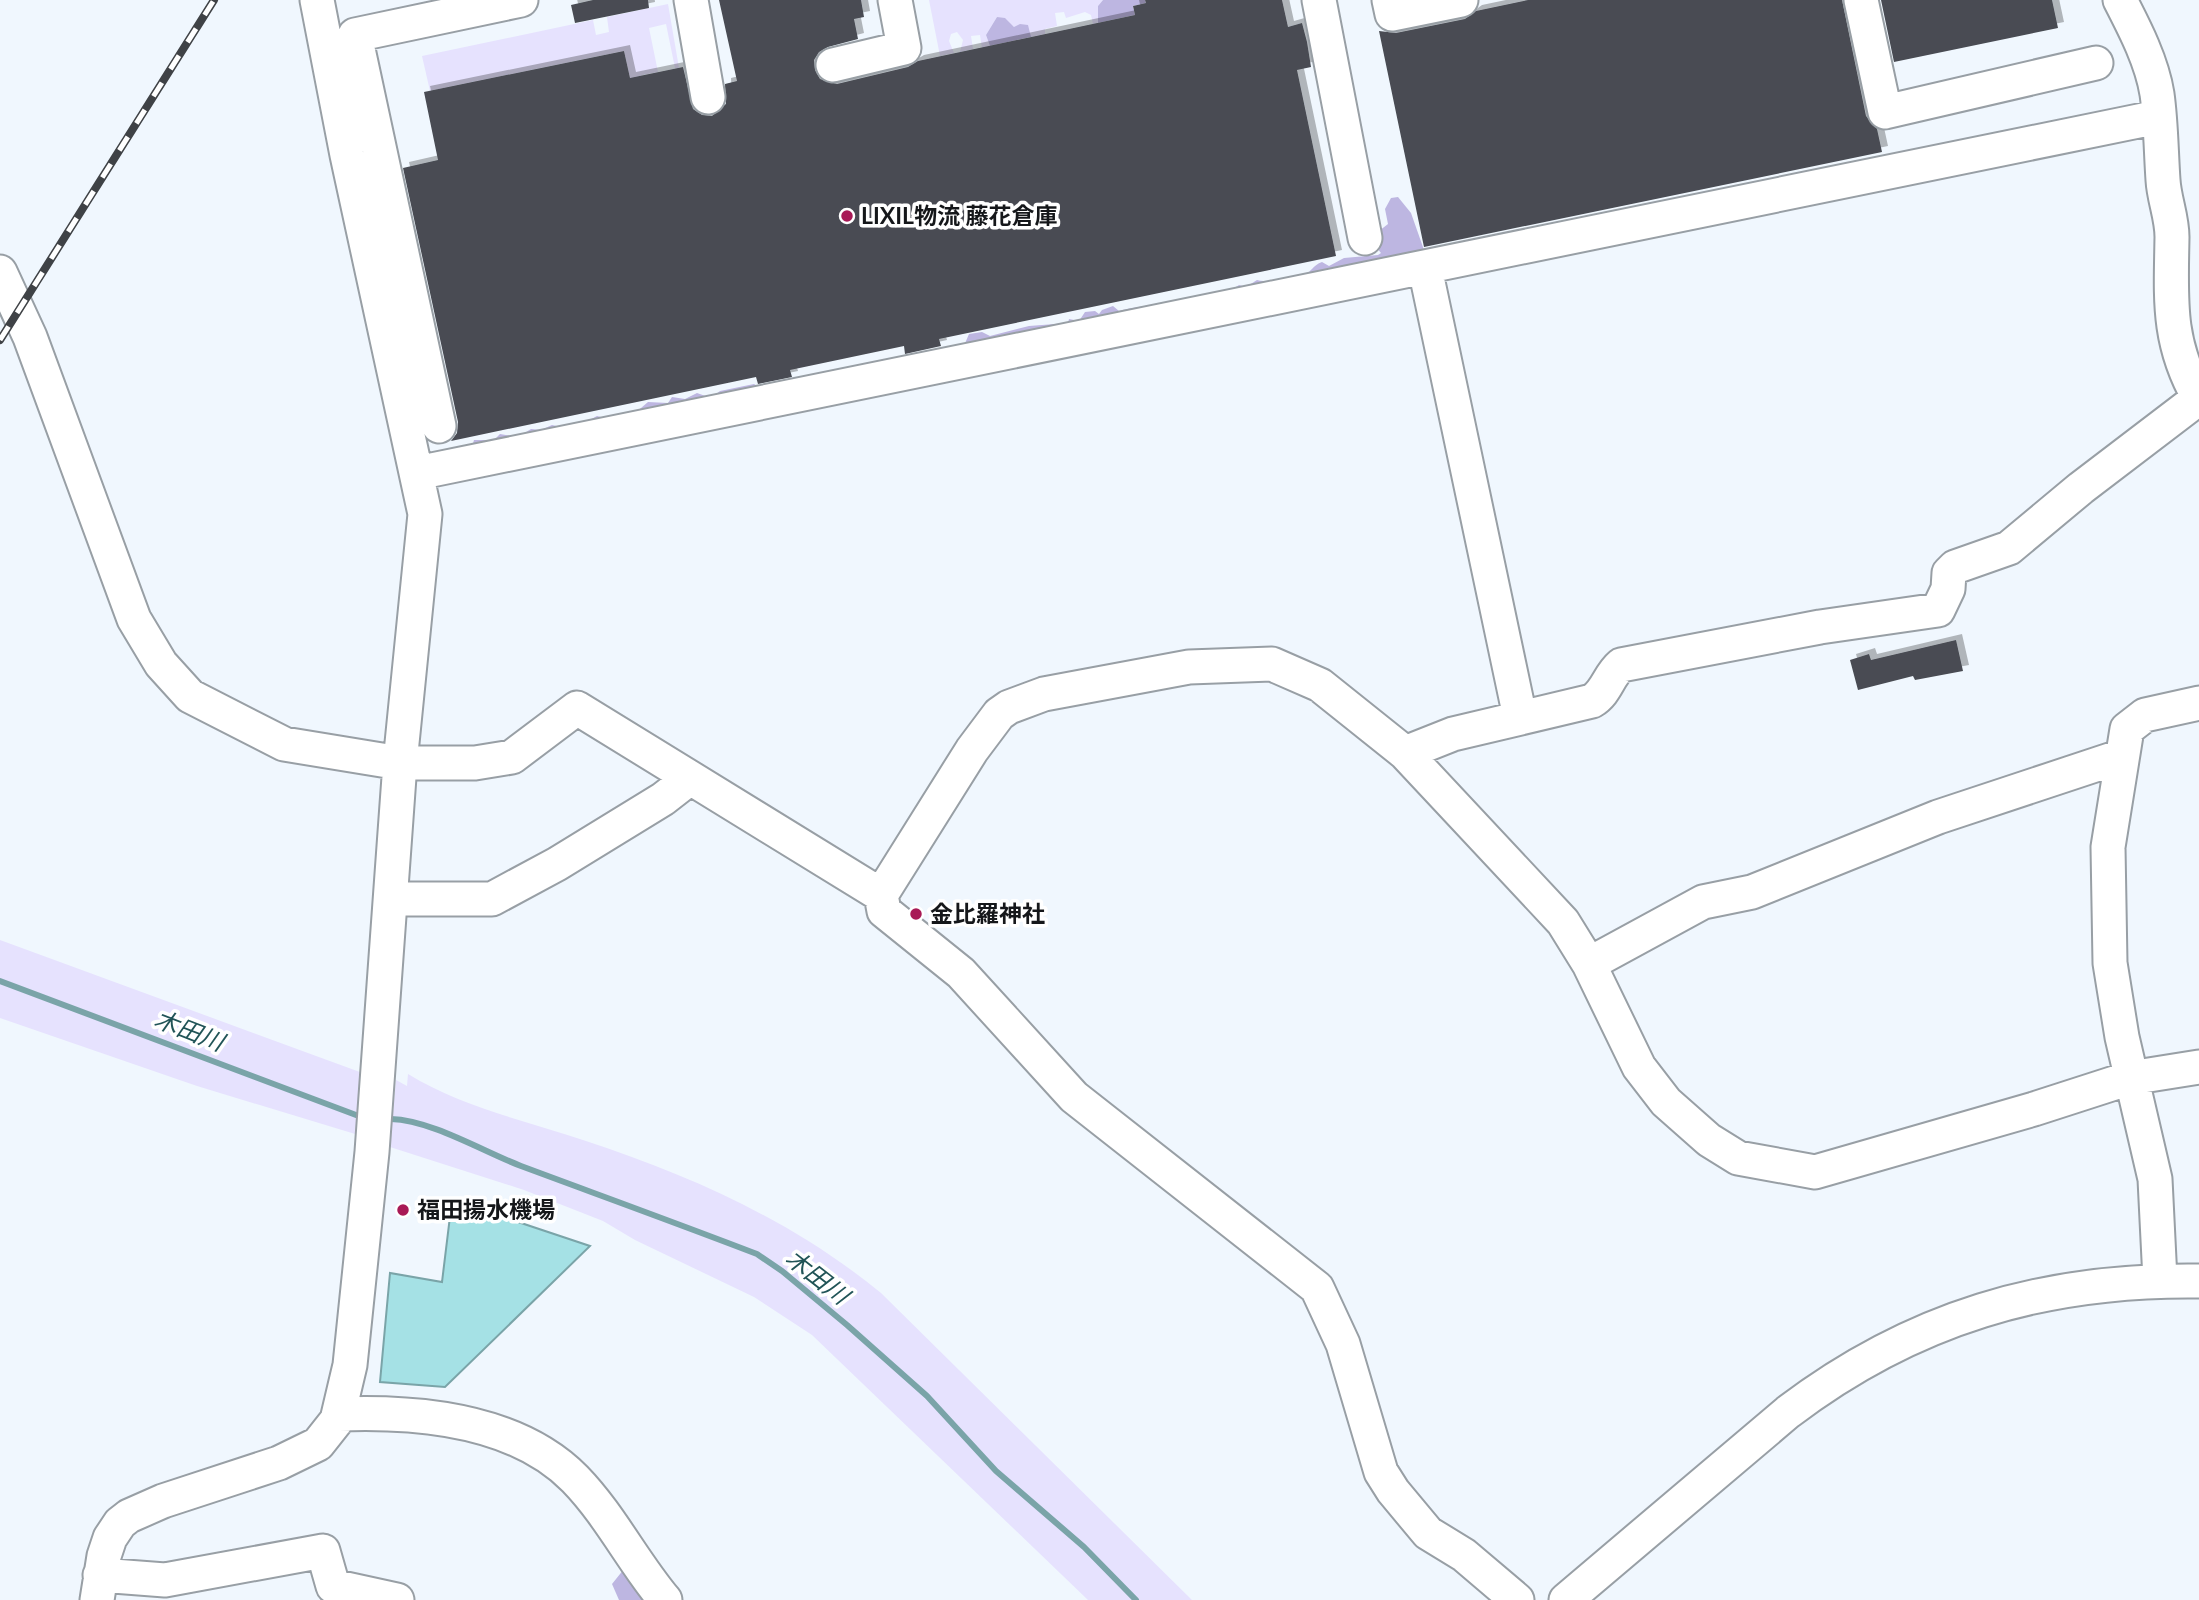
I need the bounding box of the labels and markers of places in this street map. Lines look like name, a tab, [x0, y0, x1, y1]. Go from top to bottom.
place label: LIXIL物流 藤花倉庫	[861, 201, 1058, 229]
marker: LIXIL物流 藤花倉庫	[839, 208, 855, 224]
place label: 金比羅神社	[930, 899, 1045, 927]
marker: 金比羅神社	[908, 906, 924, 922]
place label: 福田揚水機場	[417, 1195, 555, 1223]
marker: 福田揚水機場	[395, 1202, 411, 1218]

